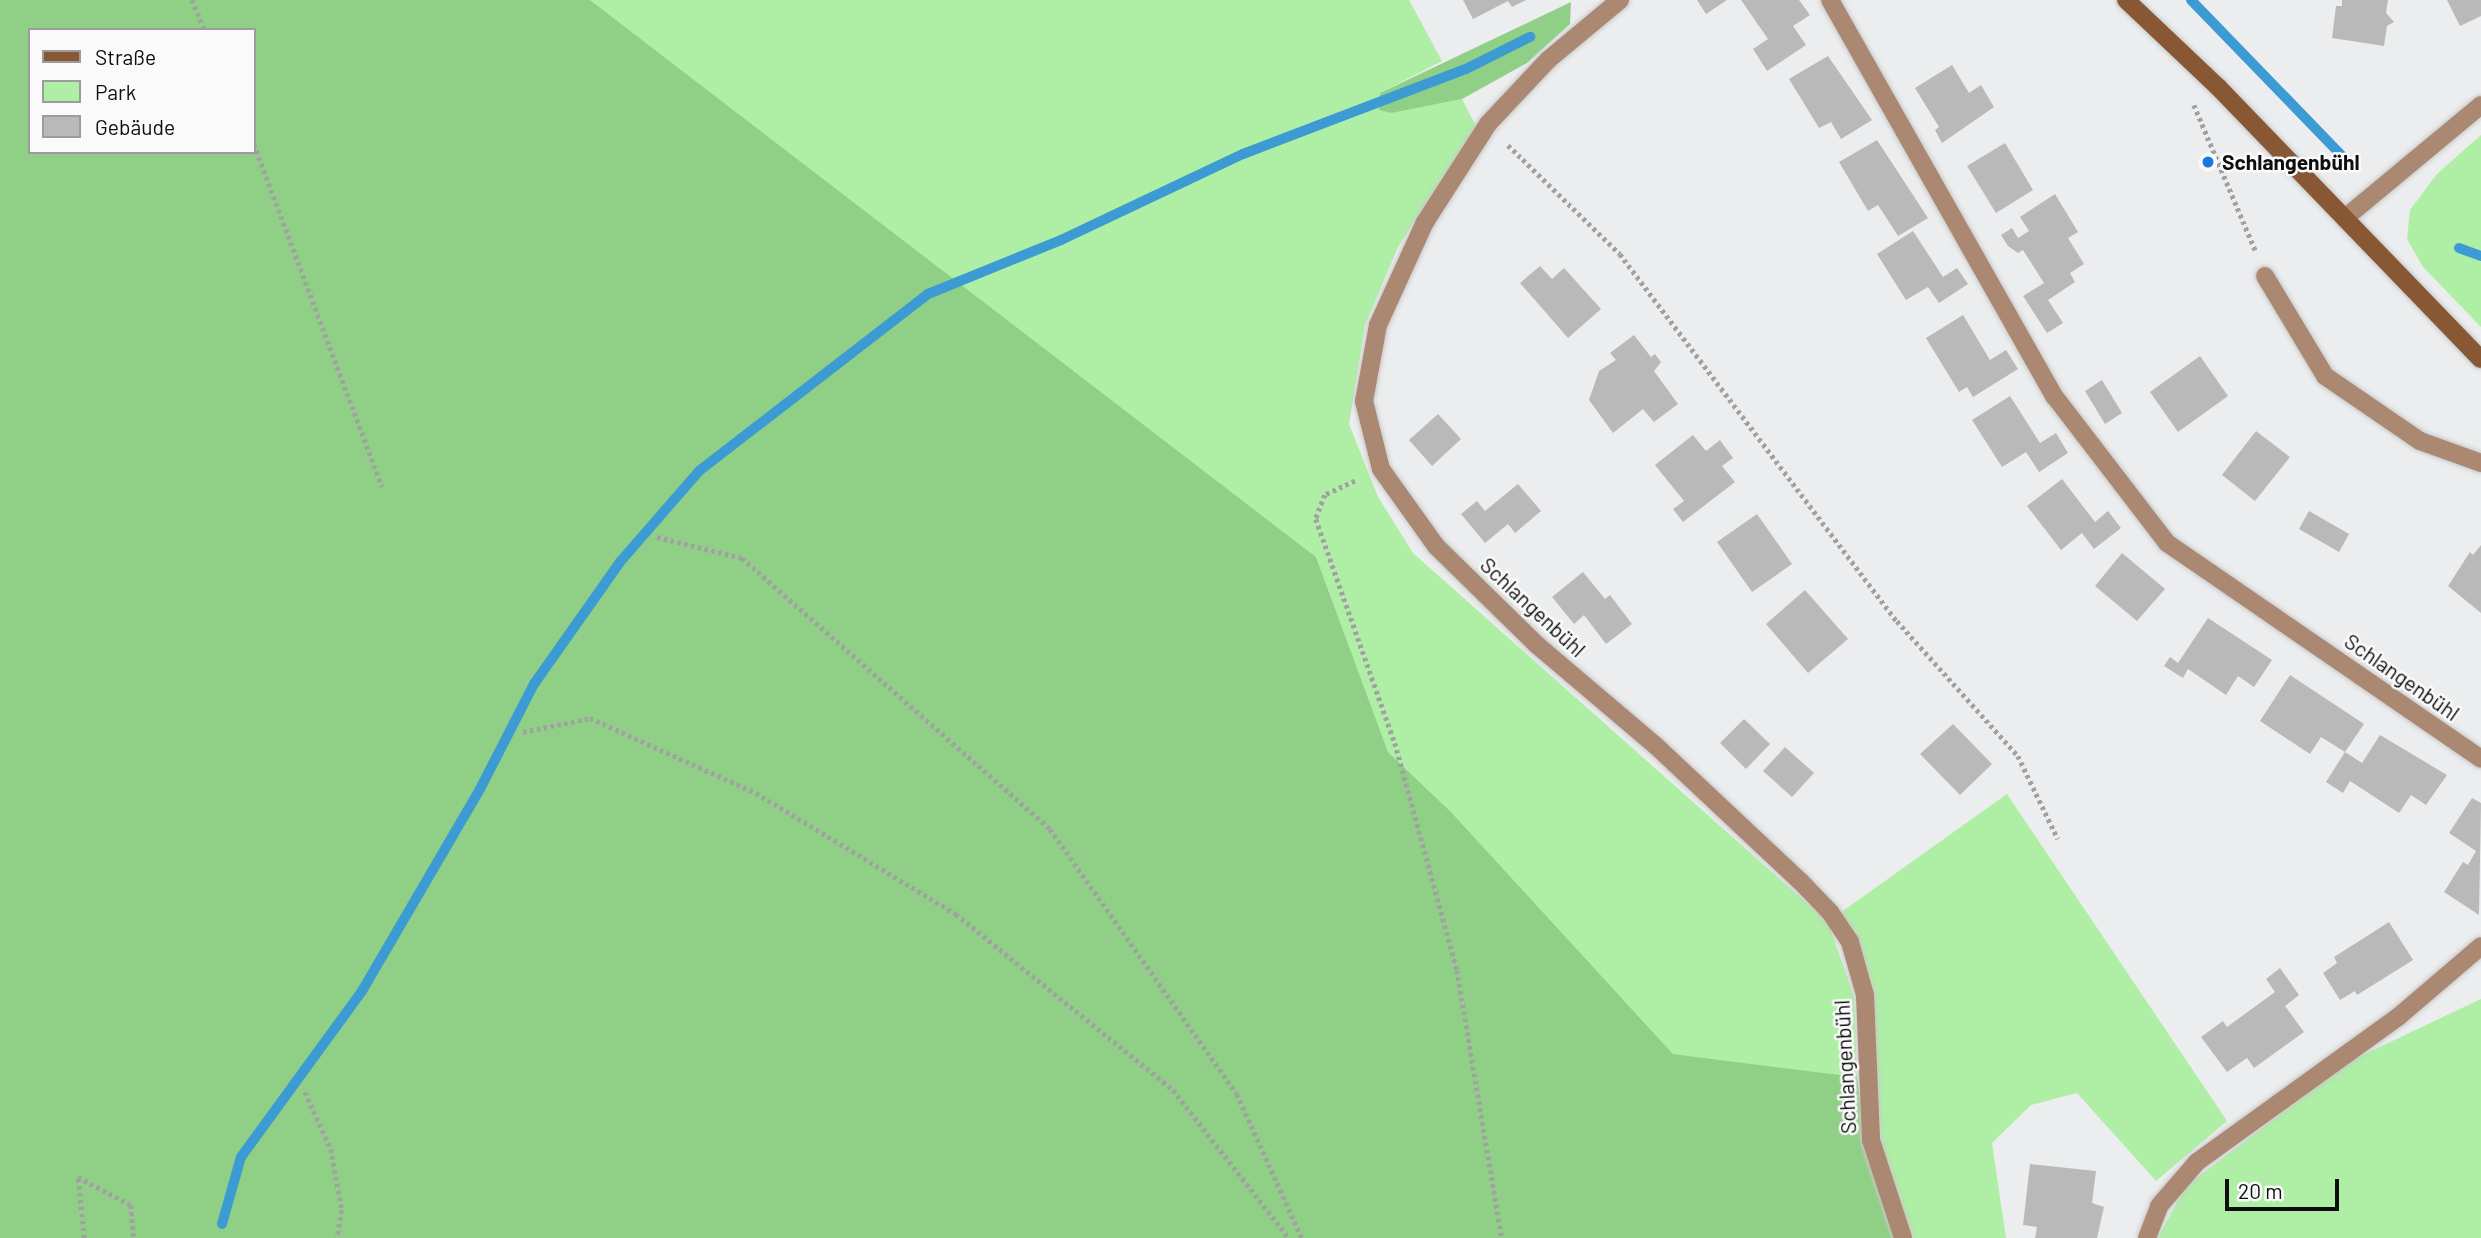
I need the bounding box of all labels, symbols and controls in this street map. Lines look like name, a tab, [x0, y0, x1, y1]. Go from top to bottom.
legend	[28, 28, 256, 154]
text: Straße	[95, 44, 156, 69]
text: Park	[95, 79, 136, 104]
text: Gebäude	[95, 114, 175, 139]
place label: Schlangenbühl	[2222, 149, 2360, 175]
marker: Schlangenbühl	[2200, 154, 2216, 170]
street label: Schlangenbühl	[1475, 552, 1591, 662]
street label: Schlangenbühl	[2340, 628, 2464, 726]
street label: Schlangenbühl	[1829, 999, 1861, 1135]
scale bar	[2229, 1164, 2343, 1208]
text: 20 m	[2238, 1178, 2283, 1203]

